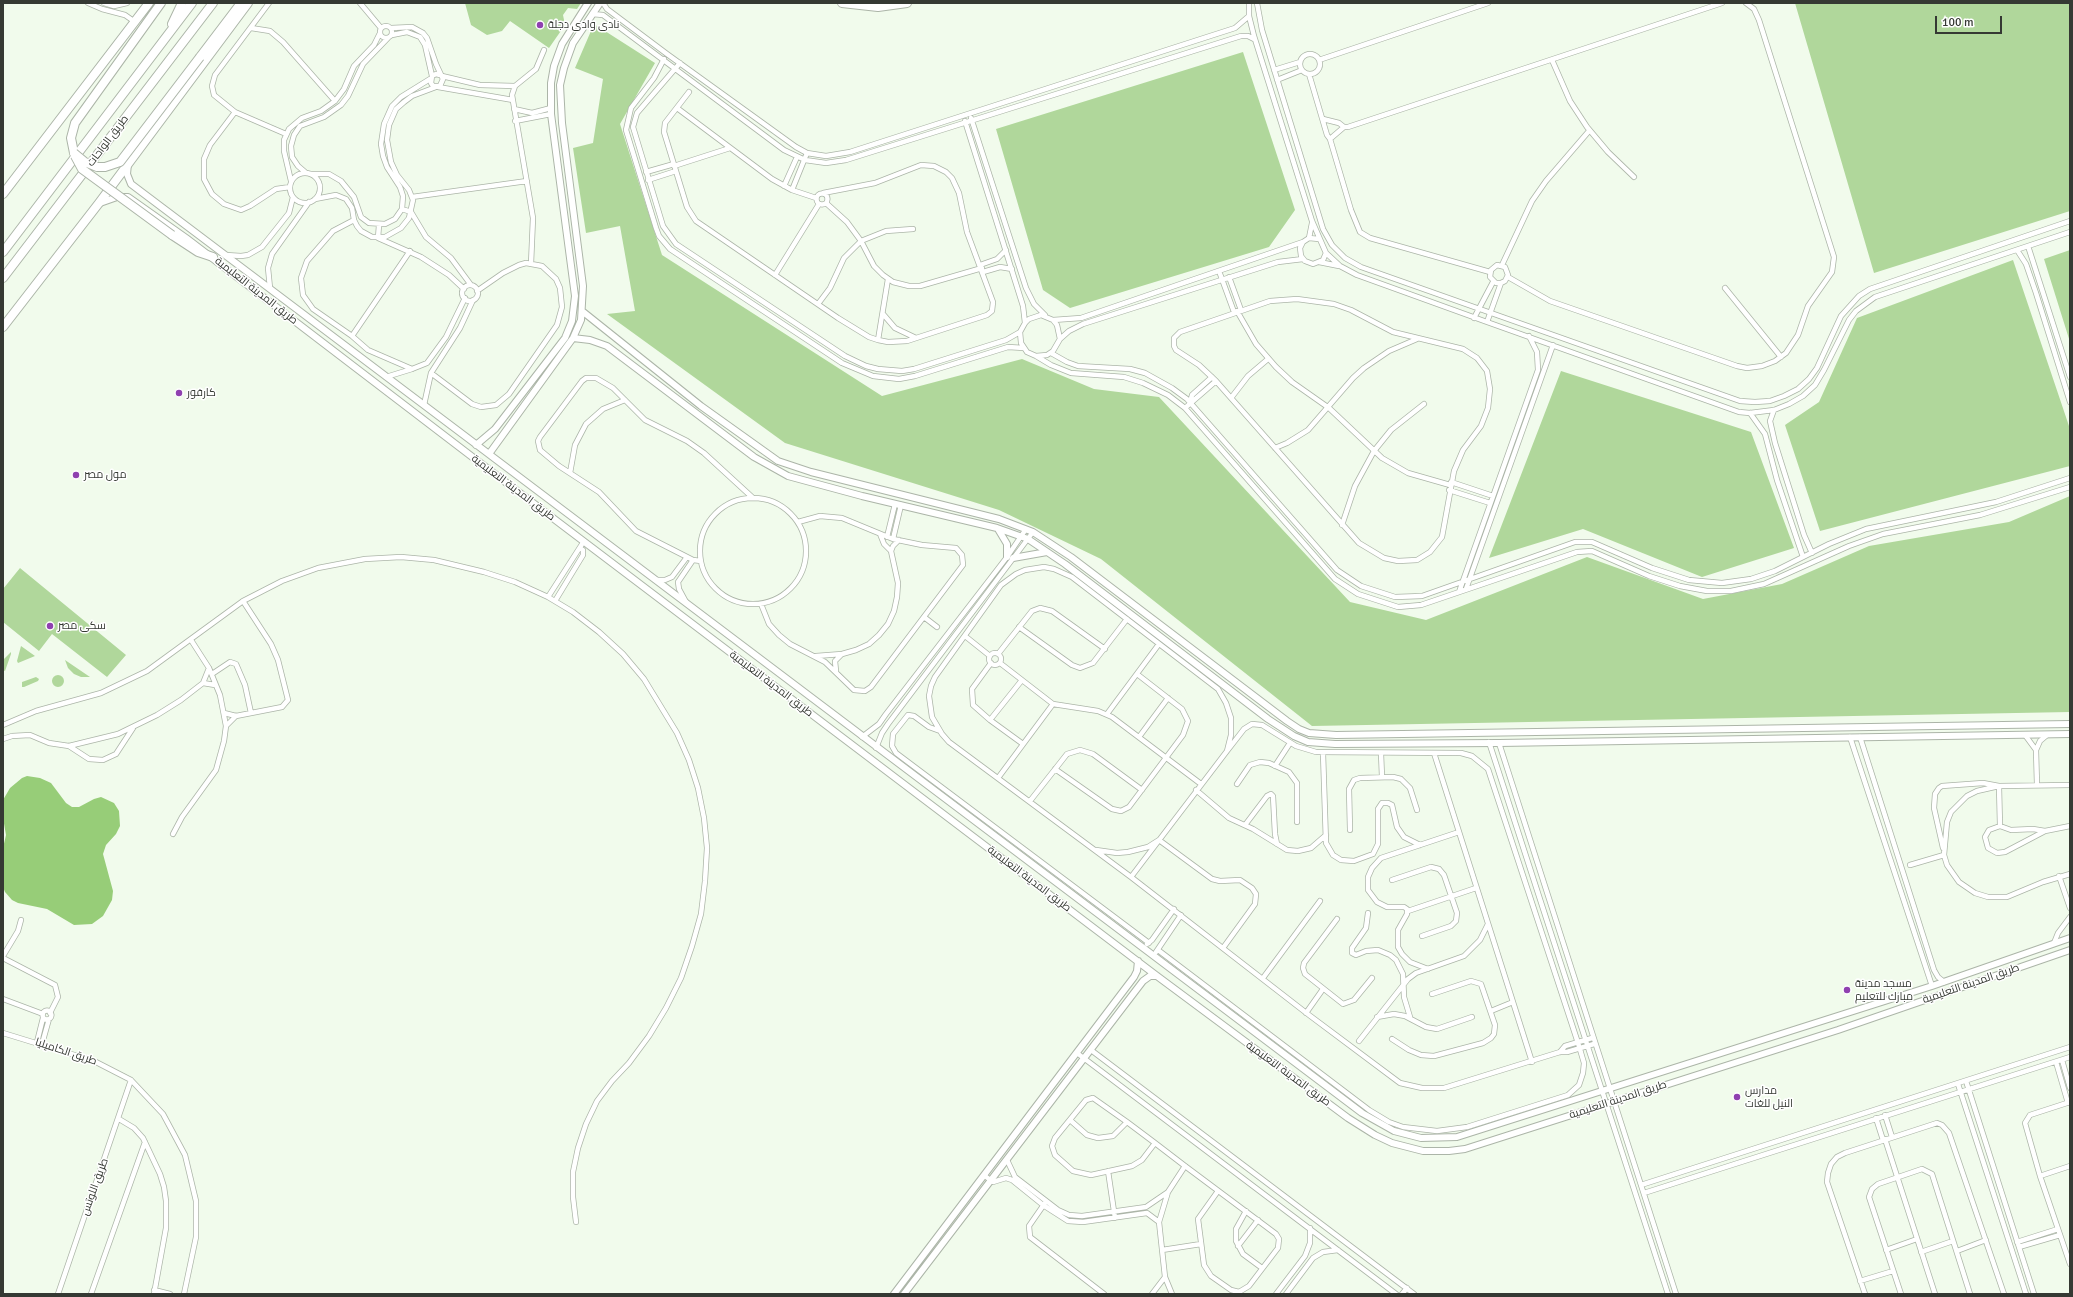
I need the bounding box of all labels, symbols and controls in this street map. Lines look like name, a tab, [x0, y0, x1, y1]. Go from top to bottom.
scale bar	[1937, 8, 2004, 34]
text: 100 m	[1942, 15, 1974, 30]
place label: نادى وادى دجلة	[548, 18, 619, 32]
marker: نادى وادى دجلة	[535, 20, 545, 30]
street label: طريق الواحات	[84, 113, 132, 169]
street label: طريق المدينة التعليمية	[212, 255, 300, 327]
place label: كارفور	[187, 386, 216, 400]
marker: كارفور	[174, 388, 184, 398]
street label: طريق المدينة التعليمية	[468, 452, 558, 524]
place label: مول مصر	[84, 468, 127, 482]
marker: مول مصر	[71, 470, 81, 480]
place label: سكى مصر	[58, 619, 106, 633]
marker: سكى مصر	[45, 621, 55, 631]
street label: طريق المدينة التعليمية	[726, 648, 816, 720]
street label: طريق المدينة التعليمية	[984, 843, 1074, 915]
street label: طريق المدينة التعليمية	[1921, 961, 2021, 1007]
place label: مسجد مدينة مبارك للتعليم	[1855, 977, 1913, 1003]
marker: مسجد مدينة مبارك للتعليم	[1842, 985, 1852, 995]
street label: طريق الكاميليا	[33, 1036, 99, 1068]
street label: طريق المدينة التعليمية	[1243, 1039, 1333, 1109]
street label: طريق المدينة التعليمية	[1568, 1078, 1668, 1122]
place label: مدارس النيل للغات	[1745, 1084, 1793, 1110]
marker: مدارس النيل للغات	[1732, 1092, 1742, 1102]
street label: طريق اللوتس	[79, 1157, 111, 1217]

